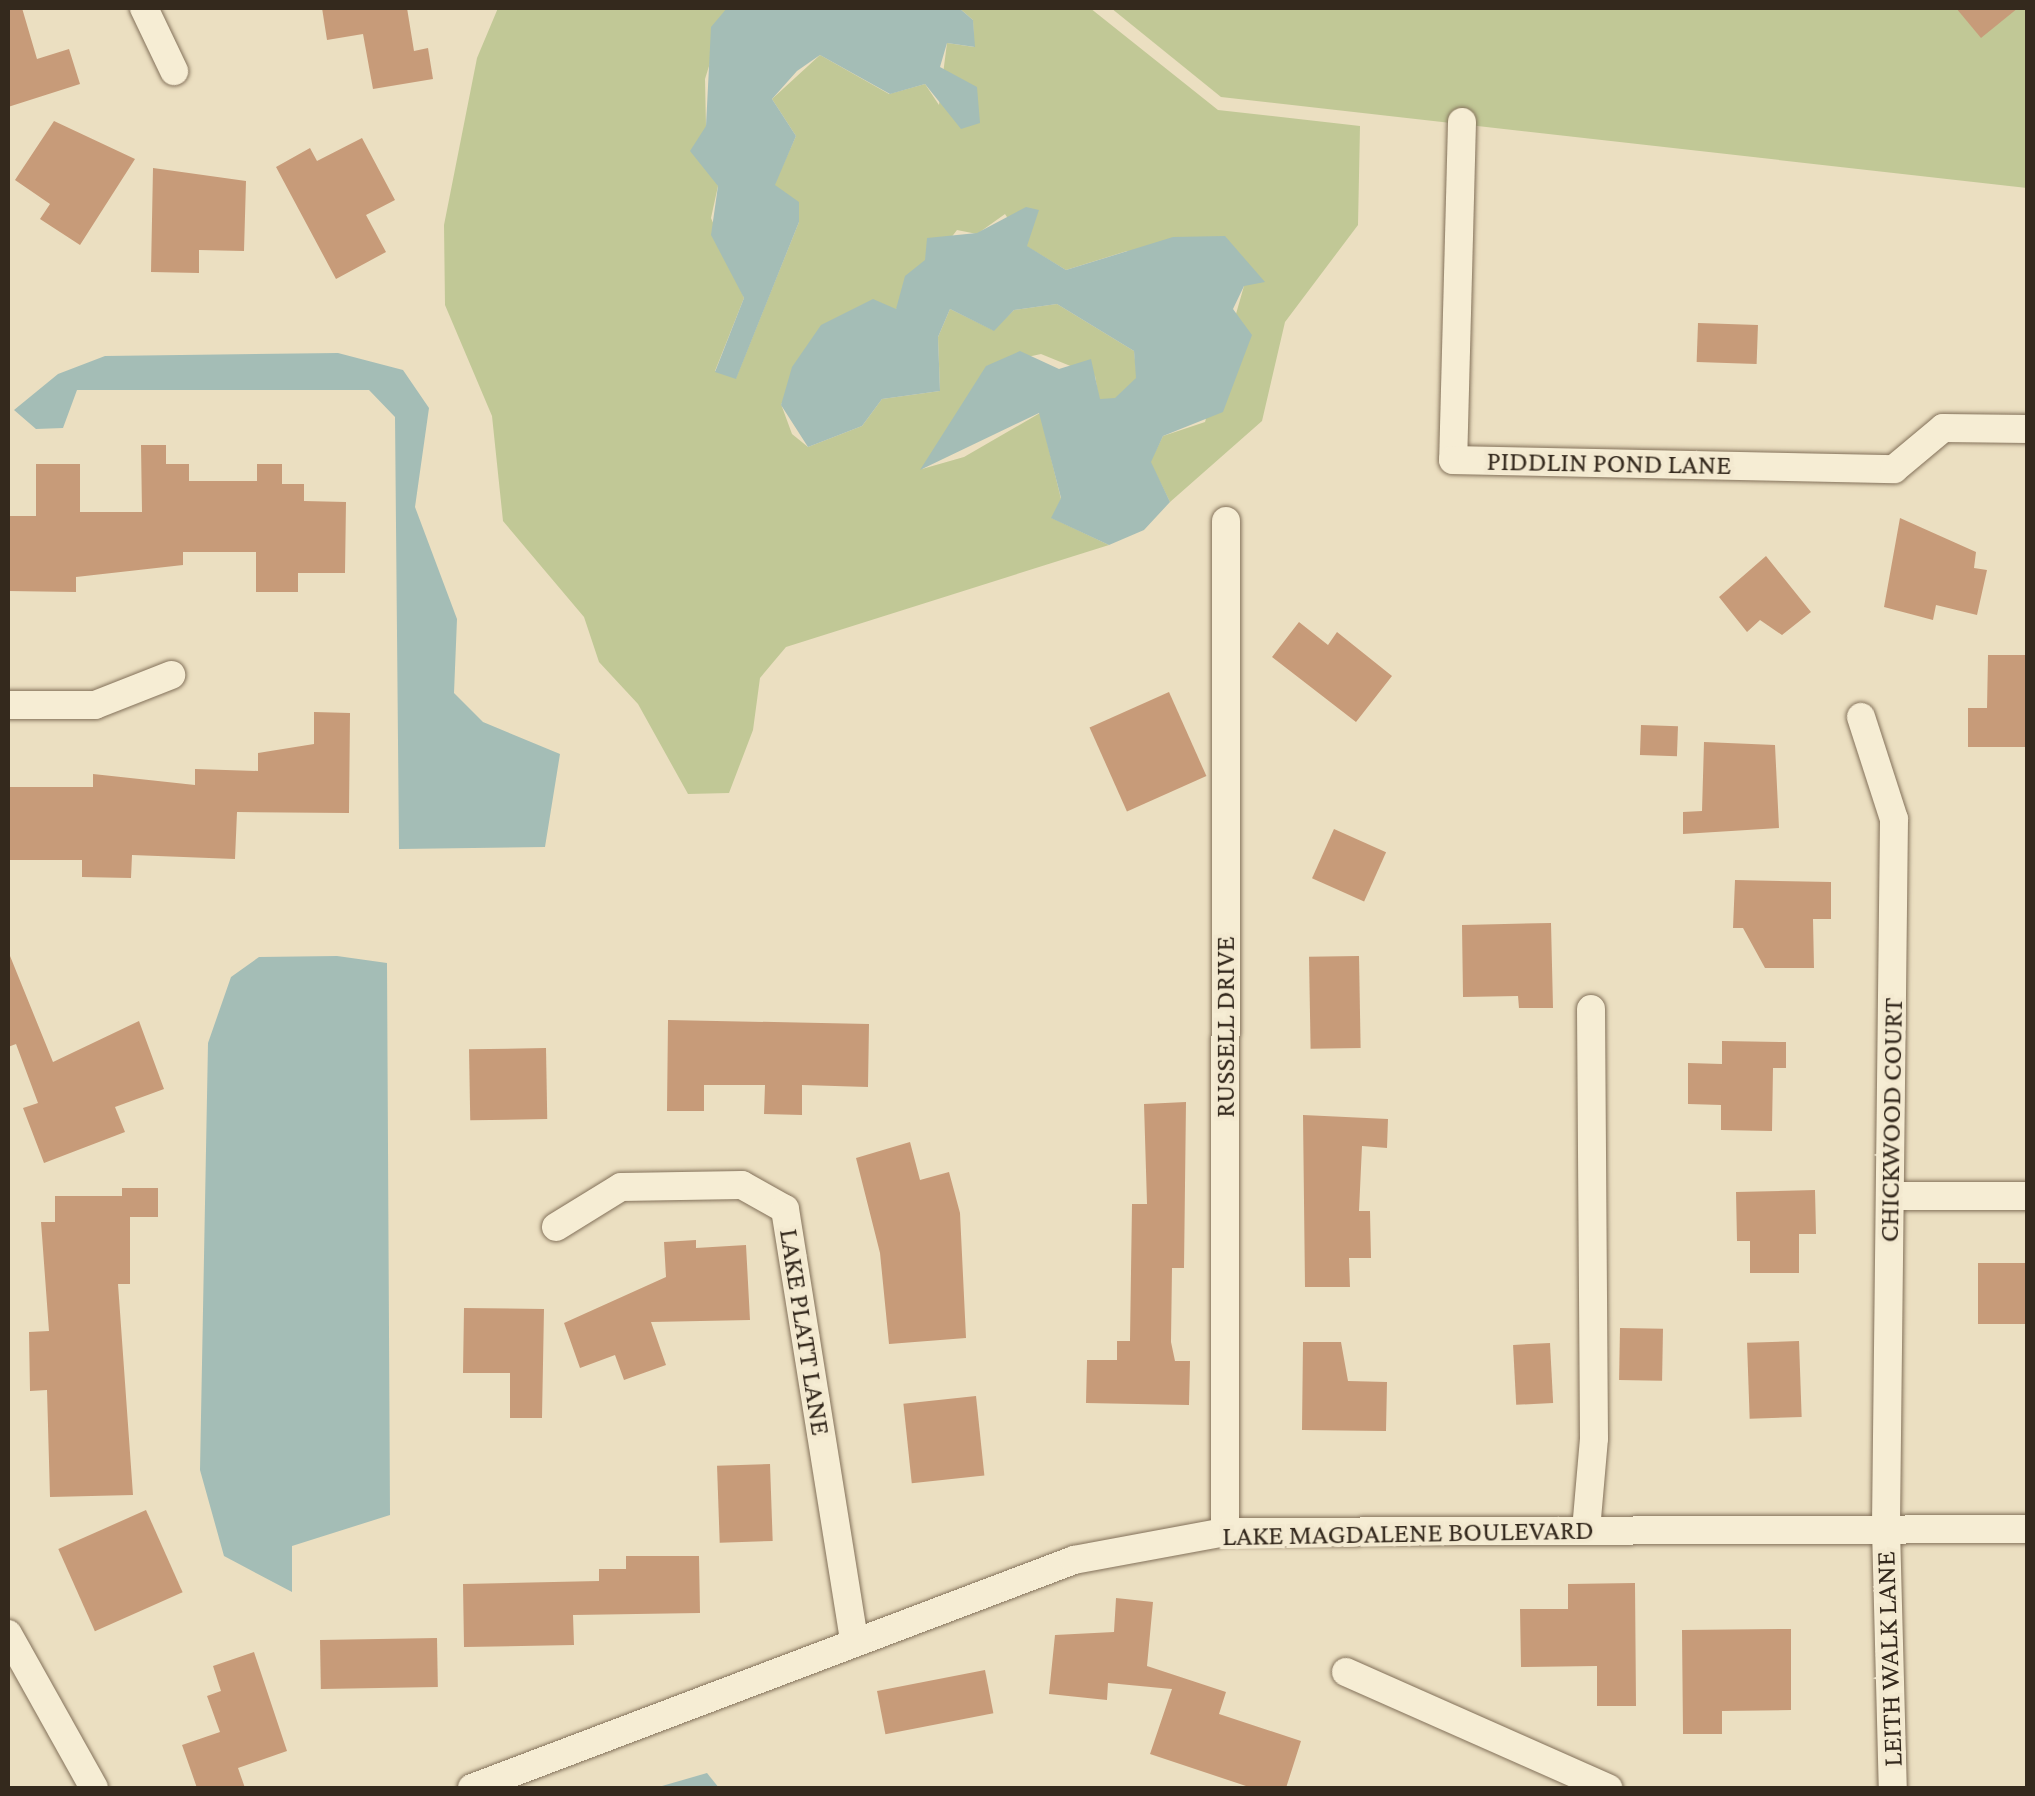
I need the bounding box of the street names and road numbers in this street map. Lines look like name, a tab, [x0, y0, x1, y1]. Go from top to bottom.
street label: PIDDLIN POND LANE	[1486, 444, 1732, 482]
street label: RUSSELL DRIVE	[1208, 936, 1242, 1118]
street label: CHICKWOOD COURT	[1872, 997, 1910, 1243]
street label: LAKE PLATT LANE	[772, 1226, 838, 1438]
street label: LAKE MAGDALENE BOULEVARD	[1222, 1513, 1594, 1553]
street label: LEITH WALK LANE	[1868, 1551, 1910, 1767]

